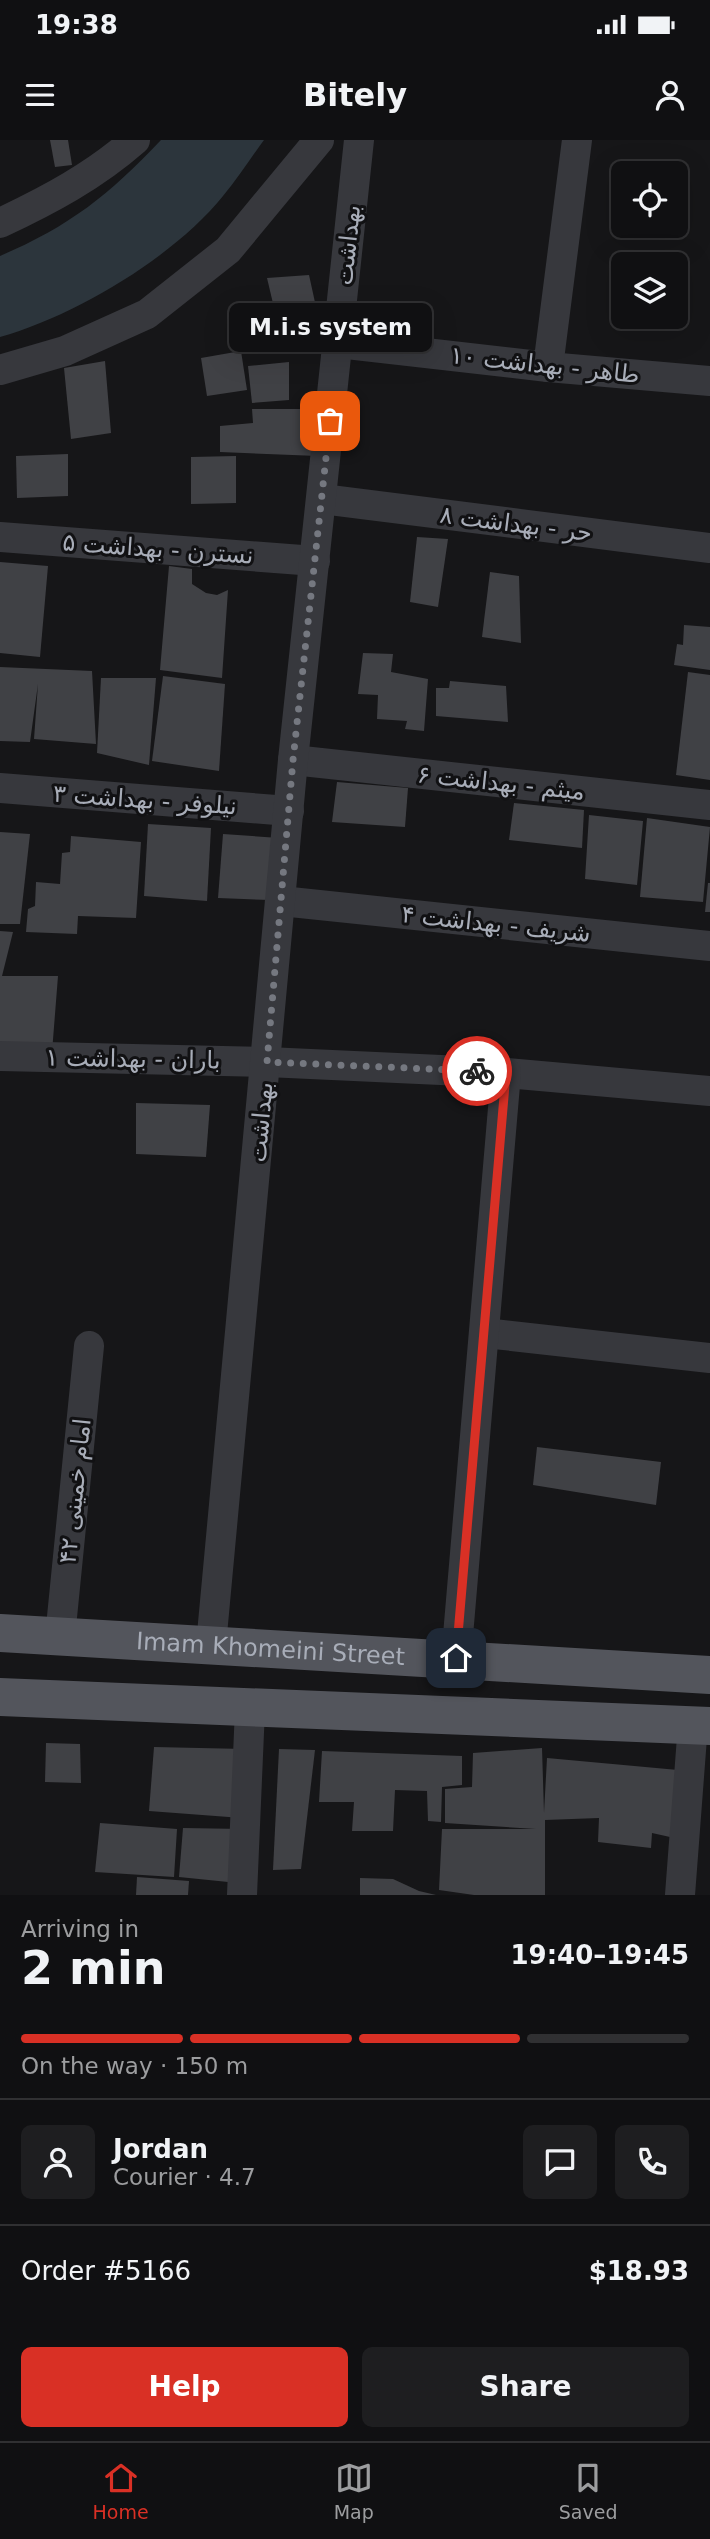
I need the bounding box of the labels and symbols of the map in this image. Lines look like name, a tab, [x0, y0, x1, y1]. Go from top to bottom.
street label: بهداشت	[330, 203, 366, 287]
callout: M.i.s system	[229, 302, 432, 351]
street label: طاهر - بهداشت ۱۰	[449, 341, 641, 389]
pin	[300, 391, 360, 451]
street label: حر - بهداشت ۸	[438, 501, 594, 547]
street label: نسترن - بهداشت ۵	[62, 528, 254, 570]
street label: میثم - بهداشت ۶	[416, 760, 586, 806]
street label: نیلوفر - بهداشت ۳	[52, 780, 238, 820]
street label: شریف - بهداشت ۴	[400, 900, 592, 948]
courier	[442, 1036, 512, 1106]
street label: باران - بهداشت ۱	[45, 1043, 221, 1075]
street label: بهداشت	[244, 1081, 278, 1163]
street label: امام خمینی ۴۲	[53, 1417, 97, 1565]
street label: Imam Khomeini Street	[135, 1627, 406, 1671]
pin	[426, 1628, 486, 1688]

